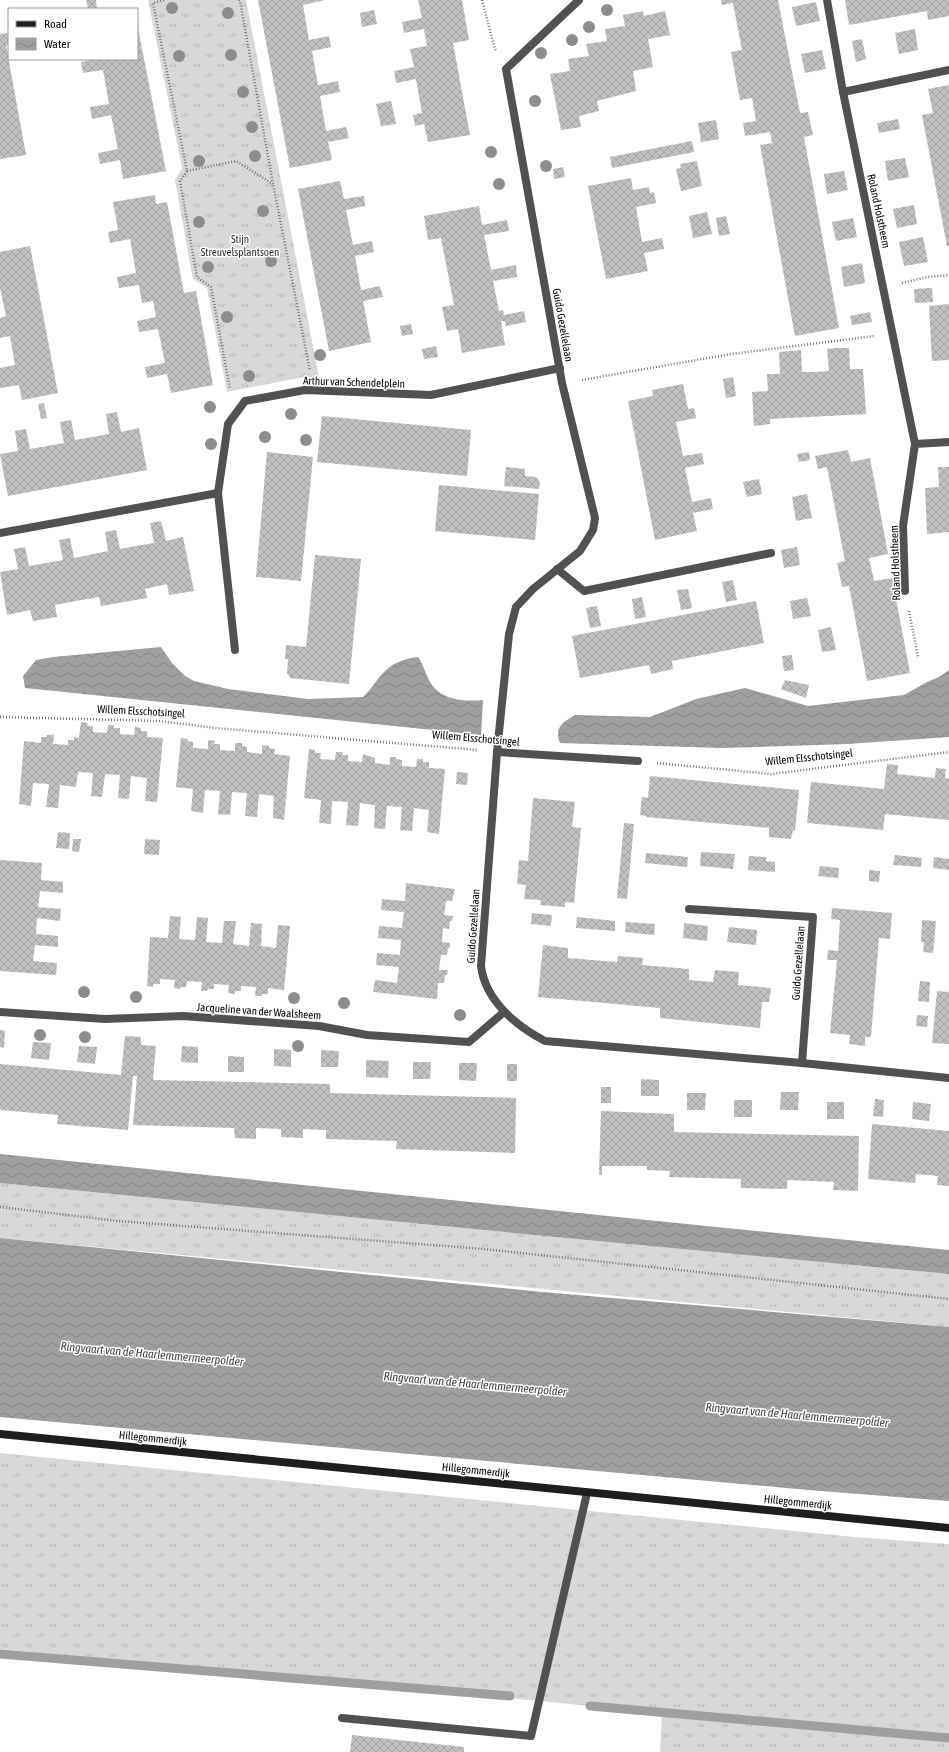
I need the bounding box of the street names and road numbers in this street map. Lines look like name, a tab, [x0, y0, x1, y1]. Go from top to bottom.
street label: Roland Holstheem	[865, 173, 893, 249]
street label: Guido Gezellelaan	[551, 287, 575, 363]
street label: Arthur van Schendelplein	[303, 374, 405, 390]
street label: Roland Holstheem	[888, 525, 902, 601]
street label: Willem Elsschotsingel	[97, 703, 185, 719]
street label: Willem Elsschotsingel	[432, 728, 520, 748]
street label: Willem Elsschotsingel	[765, 746, 853, 768]
street label: Guido Gezellelaan	[464, 888, 482, 964]
street label: Guido Gezellelaan	[789, 925, 807, 1001]
street label: Jacqueline van der Waalsheem	[196, 1001, 322, 1021]
street label: Hillegommerdijk	[118, 1428, 188, 1448]
street label: Hillegommerdijk	[441, 1460, 511, 1480]
street label: Hillegommerdijk	[763, 1492, 833, 1512]

